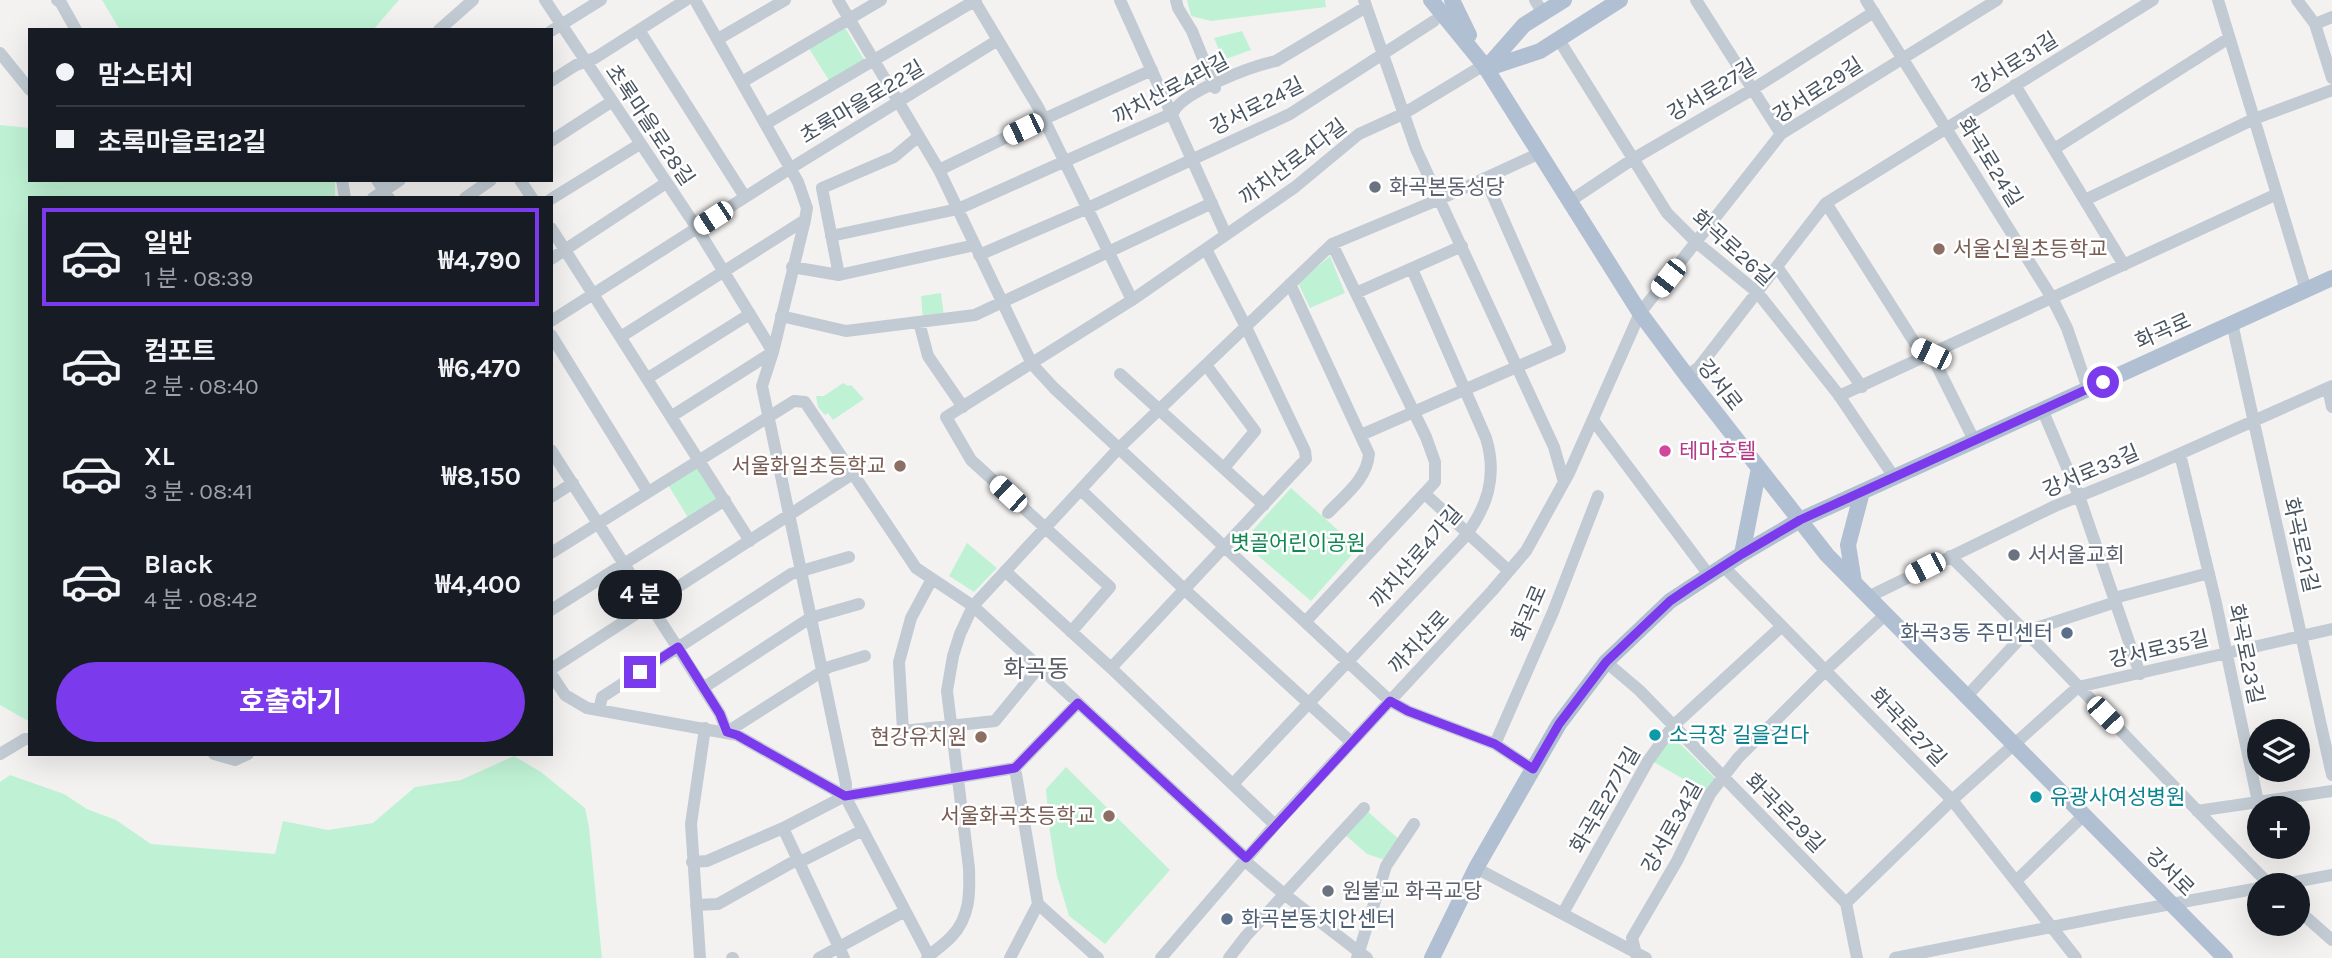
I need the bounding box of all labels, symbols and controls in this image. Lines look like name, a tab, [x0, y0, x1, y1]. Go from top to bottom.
street label: 강서로31길	[1968, 27, 2062, 99]
street label: 까치산로4라길	[1109, 48, 1233, 130]
street label: 강서로29길	[1769, 52, 1867, 128]
street label: 강서로27길	[1663, 54, 1761, 126]
street label: 초록마을로22길	[796, 56, 928, 148]
text: 맘스터치	[98, 60, 194, 91]
street label: 초록마을로28길	[601, 60, 699, 190]
street label: 강서로24길	[1206, 72, 1308, 140]
car	[1000, 110, 1047, 148]
street label: 화곡로24길	[1953, 113, 2027, 211]
street label: 까치산로4다길	[1235, 114, 1351, 210]
text: 초록마을로12길	[98, 127, 267, 158]
place label: 화곡본동성당	[1389, 175, 1505, 199]
marker: 화곡본동성당	[1367, 179, 1383, 195]
car	[690, 198, 737, 238]
street label: 화곡로26길	[1687, 205, 1779, 291]
icon: car	[60, 226, 123, 289]
text: 일반	[144, 228, 192, 259]
place label: 서울신월초등학교	[1953, 237, 2108, 261]
marker: 서울신월초등학교	[1931, 241, 1947, 257]
text: ₩4,790	[438, 245, 521, 276]
car	[1647, 255, 1690, 301]
text: 1 분 · 08:39	[144, 265, 253, 292]
street label: 화곡로	[2132, 308, 2194, 354]
icon: car	[60, 334, 123, 397]
car	[1908, 335, 1955, 373]
text: 컴포트	[144, 336, 216, 367]
text: ₩6,470	[438, 353, 521, 384]
street label: 강서로	[1693, 355, 1747, 415]
route start	[2087, 366, 2119, 398]
text: 2 분 · 08:40	[144, 373, 259, 400]
place label: 테마호텔	[1679, 439, 1756, 463]
street label: 강서로33길	[2039, 440, 2143, 502]
text: XL	[144, 441, 175, 472]
icon: car	[60, 442, 123, 505]
marker: 테마호텔	[1657, 443, 1673, 459]
place label: 서울화일초등학교	[731, 454, 886, 478]
marker: 서울화일초등학교	[892, 458, 908, 474]
text: ₩8,150	[441, 461, 521, 492]
car	[986, 472, 1031, 516]
text: 3 분 · 08:41	[144, 478, 253, 505]
street label: 화곡로21길	[2278, 495, 2324, 595]
street label: 까치산로4가길	[1365, 501, 1467, 613]
park label: 볏골어린이공원	[1230, 531, 1366, 555]
place label: 서서울교회	[2028, 543, 2125, 567]
marker: 서서울교회	[2006, 547, 2022, 563]
text: Black	[144, 549, 213, 580]
car	[1902, 549, 1949, 587]
icon: car	[60, 550, 123, 613]
text: ₩4,400	[435, 569, 521, 600]
callout: 4 분	[598, 570, 682, 620]
text: 4 분	[620, 581, 660, 608]
street label: 화곡로	[1507, 582, 1551, 644]
text: 4 분 · 08:42	[144, 586, 258, 613]
street label: 화곡로23길	[2224, 602, 2268, 706]
street label: 까치산로	[1384, 606, 1454, 678]
place label: 화곡3동 주민센터	[1900, 621, 2053, 645]
marker: 화곡3동 주민센터	[2059, 625, 2075, 641]
street label: 강서로35길	[2107, 626, 2211, 672]
district label: 화곡동	[1003, 655, 1069, 683]
route end	[624, 656, 656, 688]
button: 호출하기	[56, 662, 525, 742]
street label: 화곡로27길	[1865, 683, 1951, 771]
car	[2083, 693, 2128, 737]
map controls	[2247, 719, 2310, 936]
button: layers	[2247, 719, 2310, 782]
place label: 소극장 길을걷다	[1669, 723, 1809, 747]
place label: 현강유치원	[870, 725, 967, 749]
marker: 소극장 길을걷다	[1647, 727, 1663, 743]
marker: 현강유치원	[973, 729, 989, 745]
street label: 화곡로27가길	[1565, 743, 1645, 857]
street label: 화곡로29길	[1741, 769, 1829, 857]
street label: 강서로34길	[1637, 777, 1707, 877]
place label: 유광사여성병원	[2050, 785, 2185, 809]
marker: 유광사여성병원	[2028, 789, 2044, 805]
button: +	[2247, 796, 2310, 859]
place label: 서울화곡초등학교	[940, 804, 1095, 828]
marker: 서울화곡초등학교	[1101, 808, 1117, 824]
street label: 강서로	[2141, 843, 2199, 901]
button: −	[2247, 873, 2310, 936]
place label: 원불교 화곡교당	[1342, 879, 1482, 903]
marker: 원불교 화곡교당	[1320, 883, 1336, 899]
place label: 화곡본동치안센터	[1241, 907, 1396, 931]
marker: 화곡본동치안센터	[1219, 911, 1235, 927]

